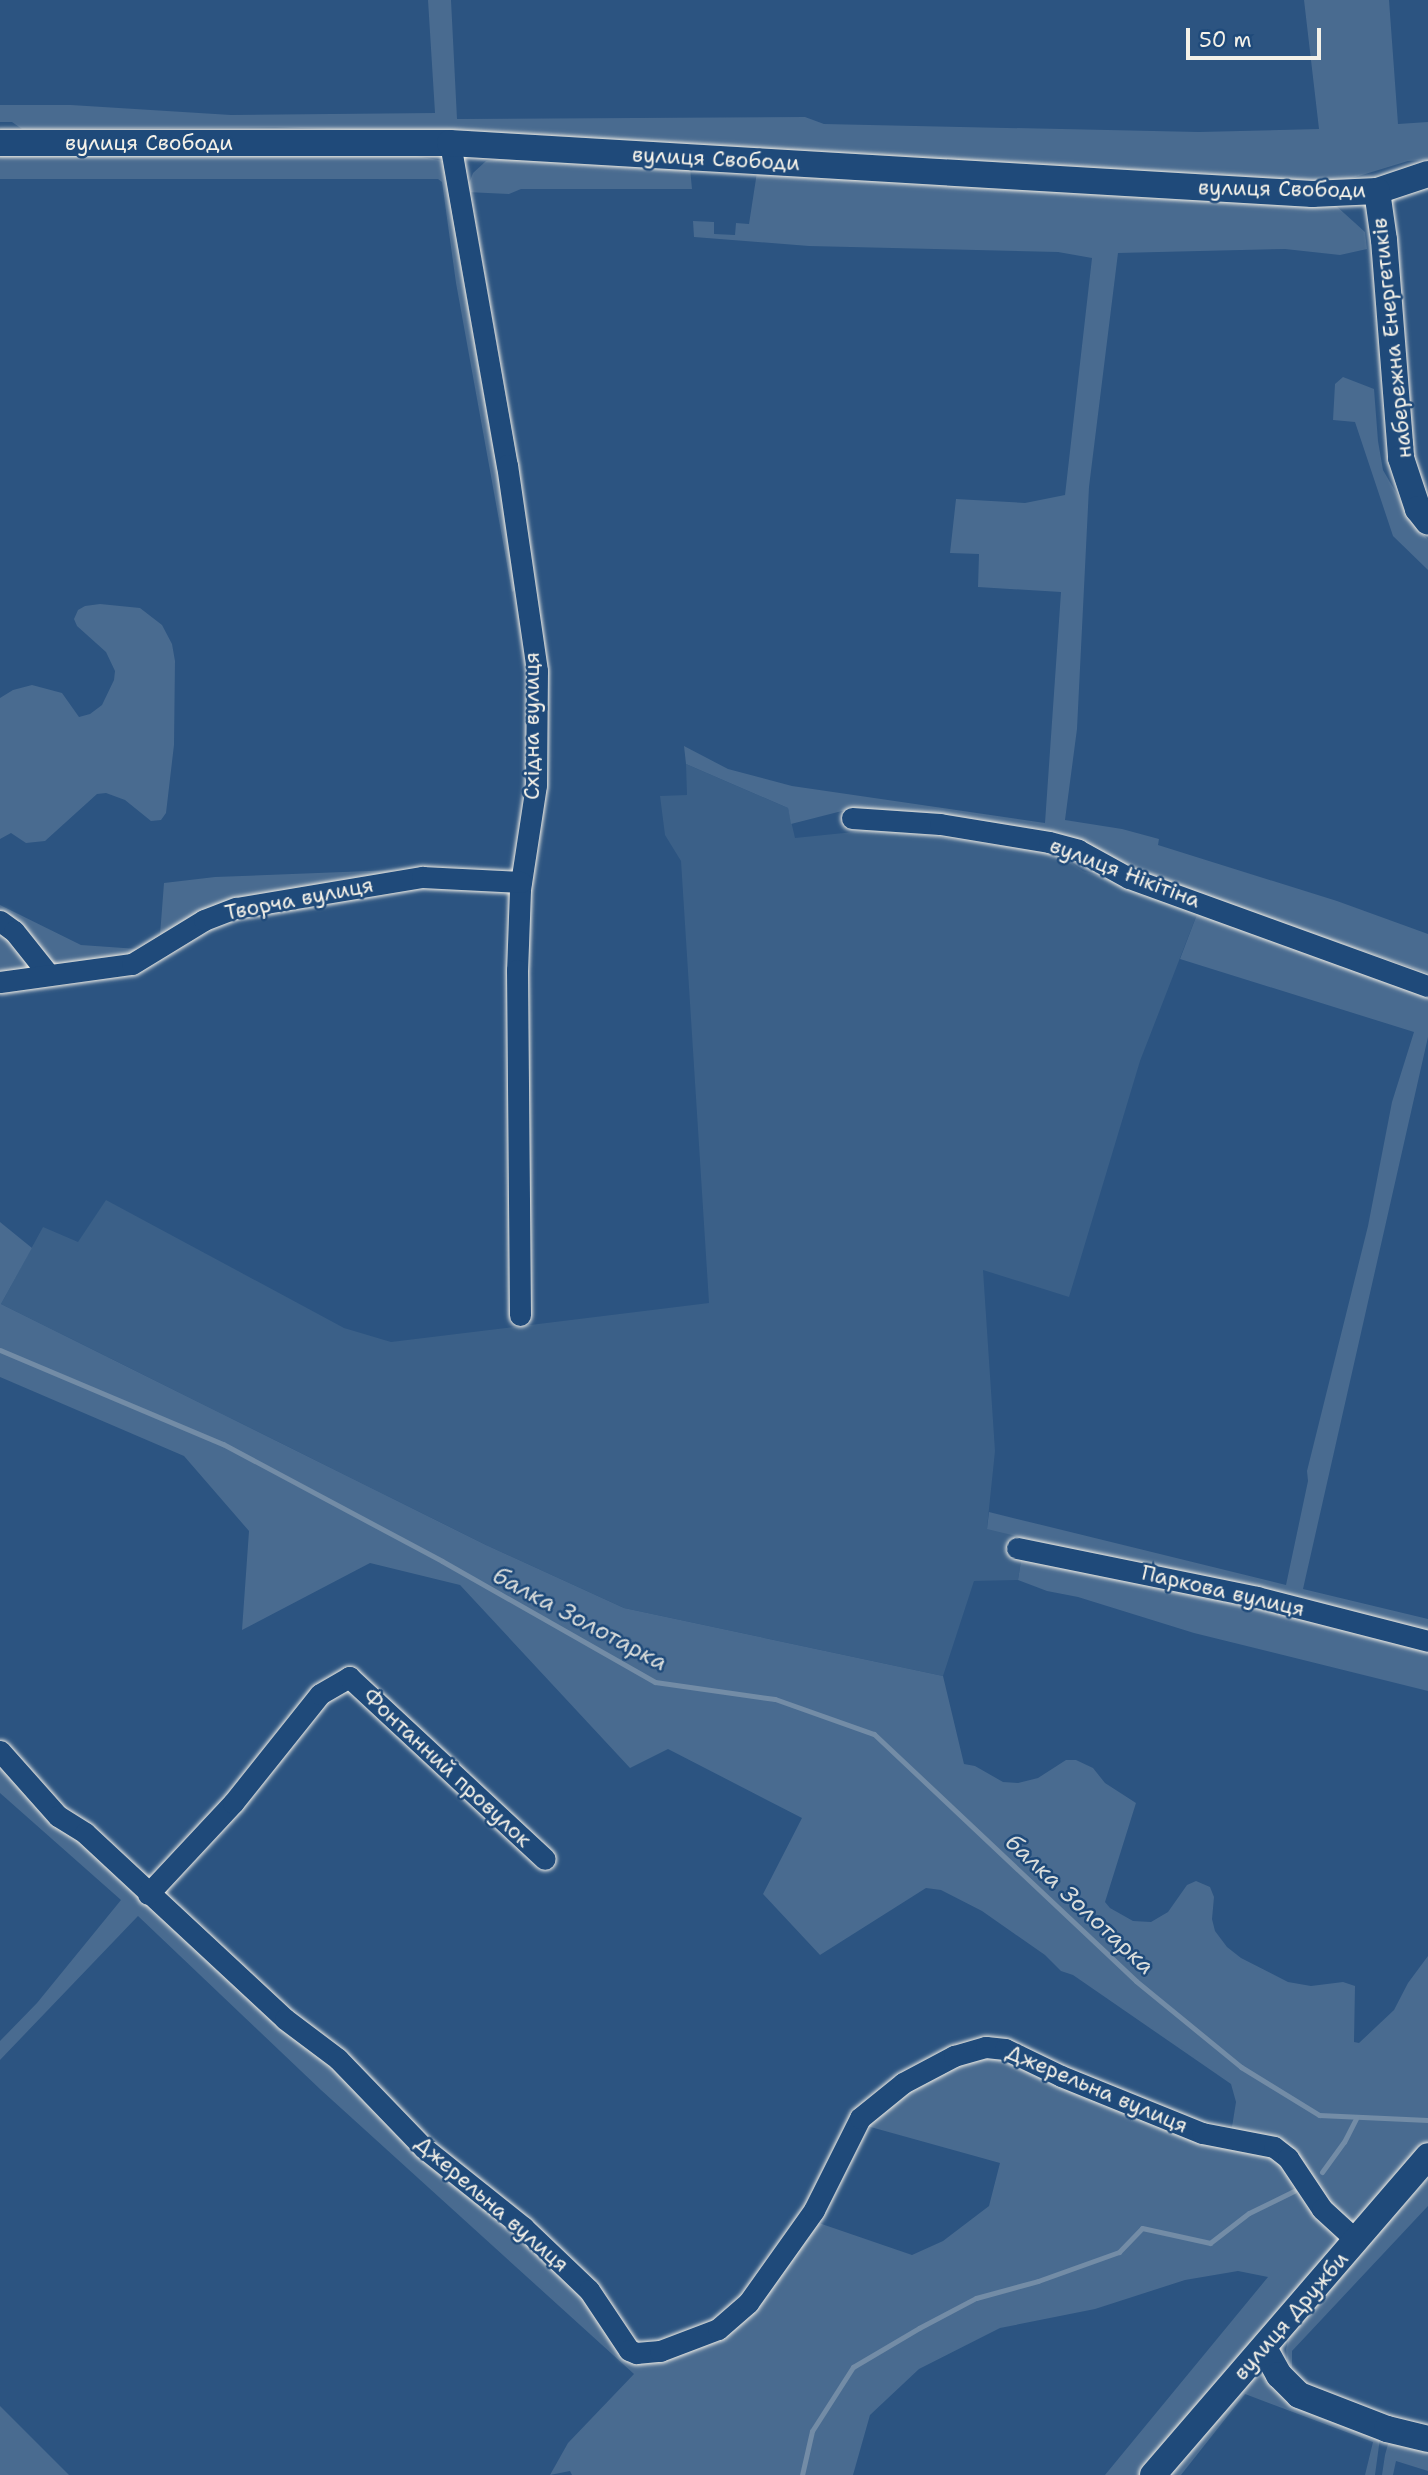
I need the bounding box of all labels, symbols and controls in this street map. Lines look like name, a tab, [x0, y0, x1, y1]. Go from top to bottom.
scale bar	[1190, 14, 1325, 58]
text: 50 m	[1199, 26, 1252, 54]
street label: вулиця Свободи	[65, 130, 233, 156]
street label: вулиця Свободи	[631, 142, 801, 176]
street label: вулиця Свободи	[1198, 175, 1366, 203]
street label: набережна Енергетиків	[1367, 217, 1417, 459]
street label: Східна вулиця	[519, 652, 545, 800]
street label: вулиця Нікітіна	[1046, 833, 1204, 913]
street label: Творча вулиця	[223, 872, 375, 926]
street label: Паркова вулиця	[1139, 1560, 1307, 1622]
water label: балка Золотарка	[488, 1561, 672, 1677]
street label: Фонтанний провулок	[358, 1683, 536, 1853]
water label: балка Золотарка	[1000, 1828, 1160, 1980]
street label: Джерельна вулиця	[1002, 2039, 1192, 2139]
street label: Джерельна вулиця	[410, 2131, 574, 2277]
street label: вулиця Дружби	[1228, 2247, 1354, 2385]

